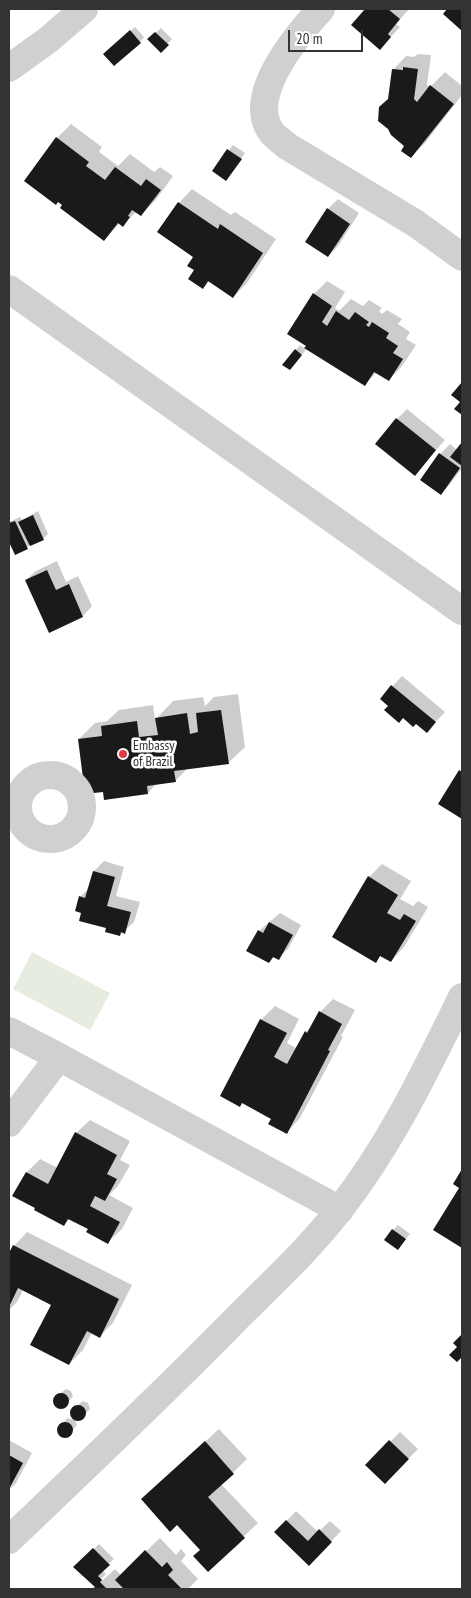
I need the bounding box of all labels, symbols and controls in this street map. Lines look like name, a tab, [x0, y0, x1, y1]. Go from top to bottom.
scale bar	[291, 20, 366, 52]
text: 20 m	[296, 29, 322, 48]
place label: Embassy of Brazil	[133, 738, 175, 770]
marker: Embassy of Brazil	[117, 748, 129, 760]

